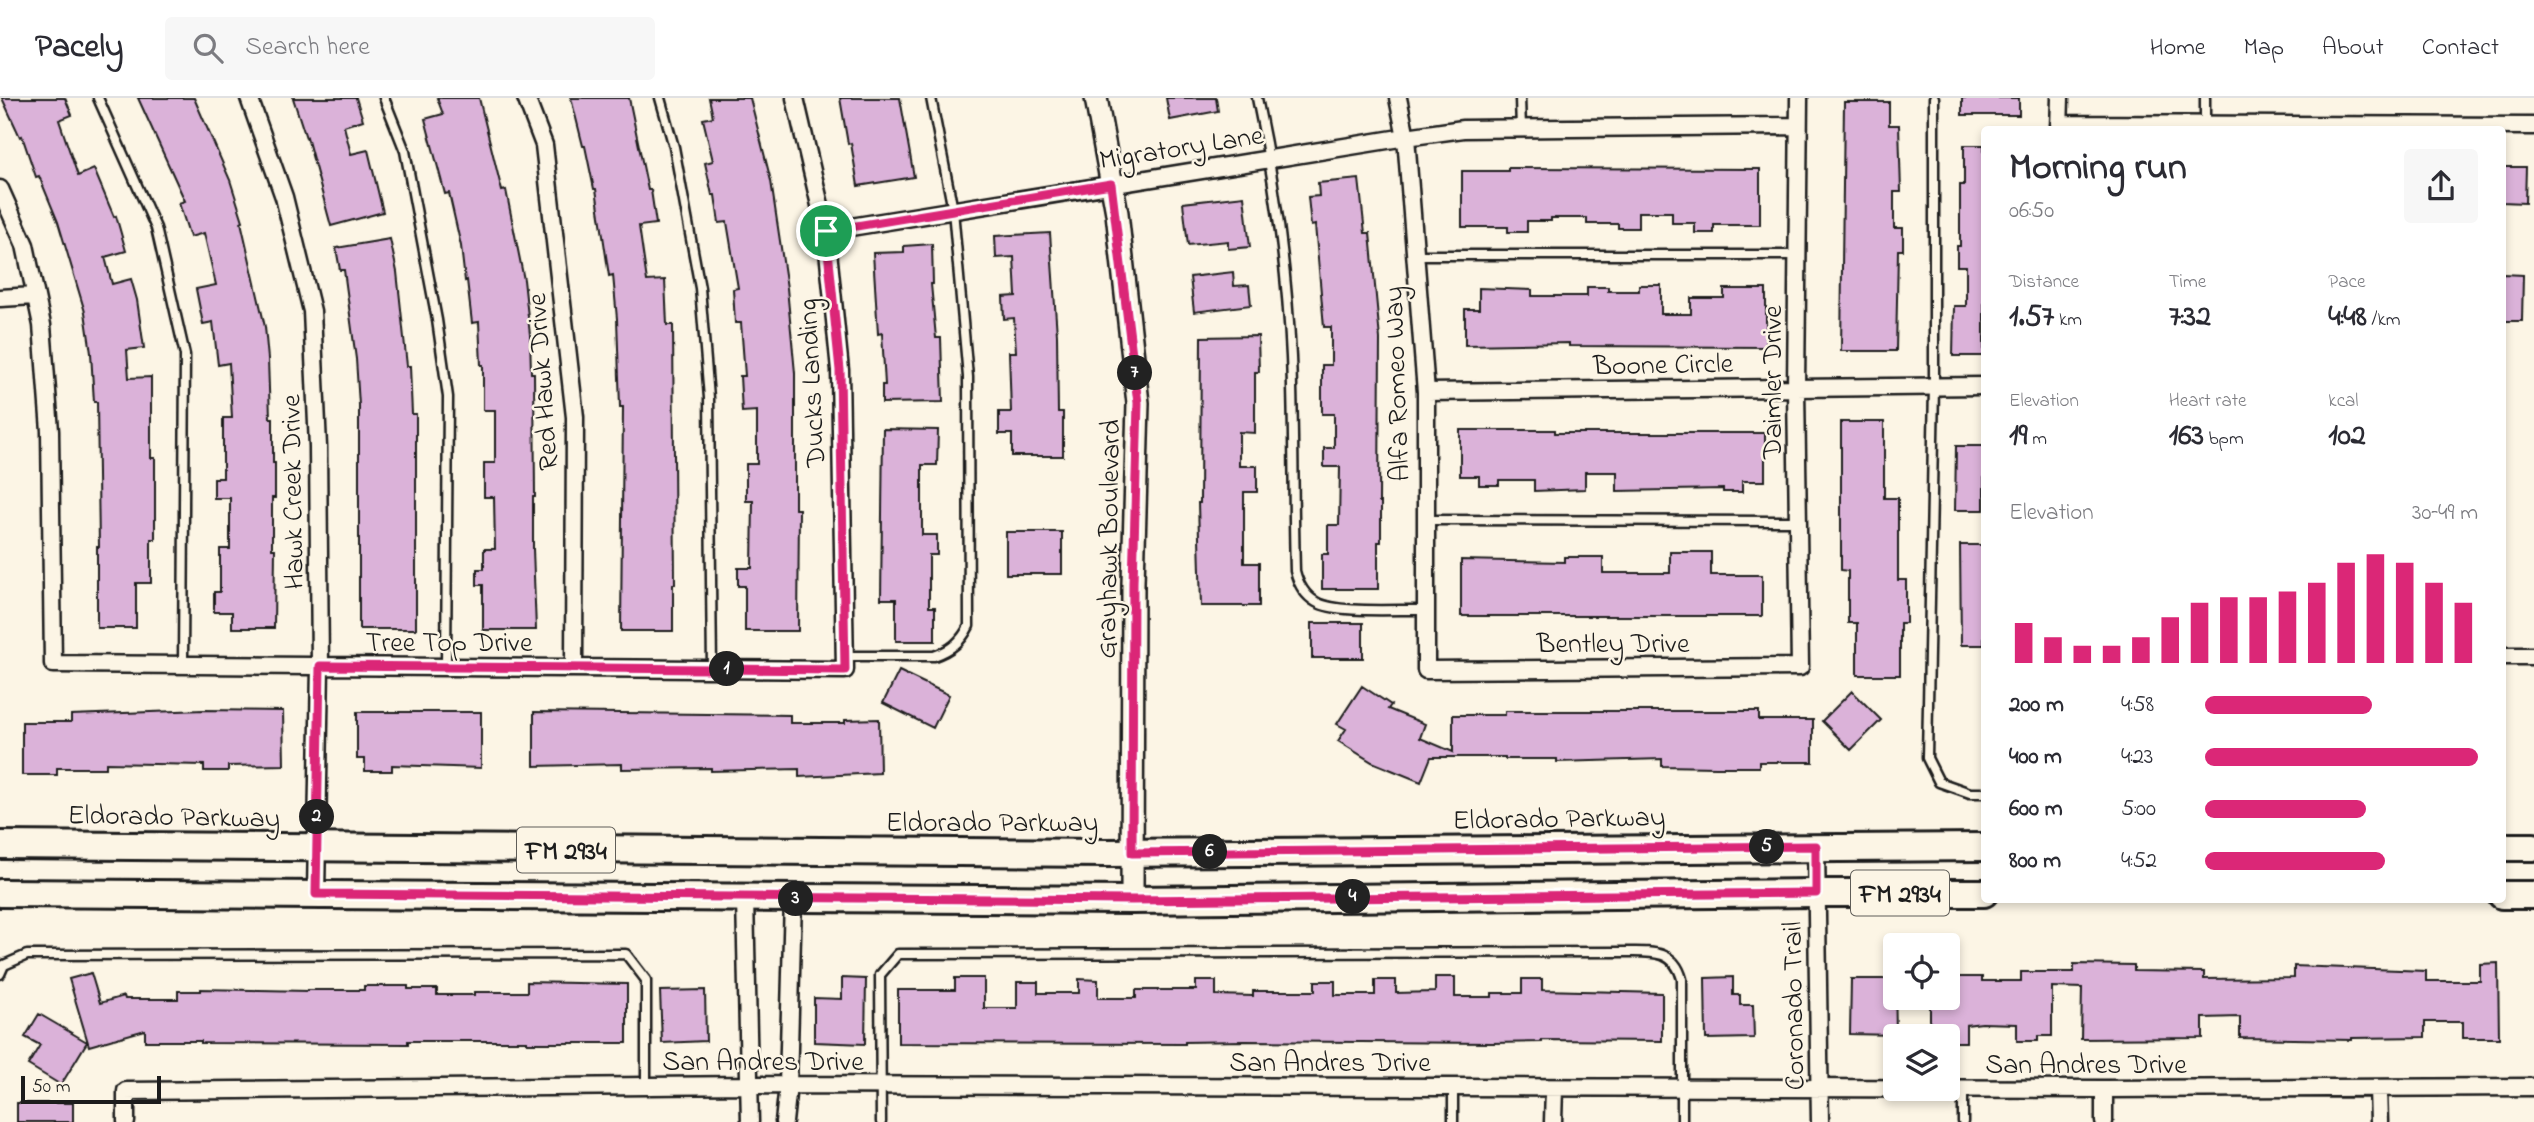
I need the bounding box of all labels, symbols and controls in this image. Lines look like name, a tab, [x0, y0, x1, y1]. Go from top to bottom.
search box	[165, 17, 655, 80]
text: Pacely	[35, 24, 123, 72]
icon: search	[189, 29, 227, 67]
text: Search here	[245, 29, 370, 67]
text: Home	[2150, 31, 2206, 66]
text: Map	[2244, 31, 2284, 66]
text: About	[2322, 31, 2384, 66]
text: Contact	[2422, 31, 2499, 66]
street label: Migratory Lane	[1097, 116, 1267, 183]
text: Morning run	[2009, 141, 2187, 197]
button: share	[2404, 149, 2478, 223]
text: 06:50	[2009, 195, 2054, 228]
pin	[796, 201, 856, 261]
icon: arrive	[807, 212, 845, 250]
text: Distance	[2009, 269, 2079, 296]
text: Time	[2169, 269, 2206, 296]
text: Pace	[2328, 269, 2365, 296]
street label: Alfa Romeo Way	[1375, 286, 1422, 482]
street label: Red Hawk Drive	[518, 291, 571, 472]
text: 1.57	[2009, 296, 2054, 340]
text: 7:32	[2169, 296, 2211, 340]
text: 4:48	[2328, 296, 2367, 340]
street label: Ducks Landing	[789, 297, 838, 469]
street label: Daimler Drive	[1754, 305, 1795, 460]
text: km	[2054, 307, 2082, 334]
text: /km	[2367, 307, 2401, 334]
street label: Boone Circle	[1592, 345, 1734, 388]
pin: 7	[1118, 356, 1152, 390]
text: 7	[1131, 359, 1138, 386]
text: Elevation	[2009, 388, 2079, 415]
text: Heart rate	[2169, 388, 2247, 415]
text: kcal	[2328, 388, 2359, 415]
street label: Hawk Creek Drive	[272, 393, 317, 590]
text: 19	[2009, 415, 2028, 459]
text: 163	[2169, 415, 2204, 459]
text: 102	[2328, 415, 2366, 459]
street label: Grayhawk Boulevard	[1088, 419, 1133, 659]
text: m	[2028, 426, 2047, 453]
text: bpm	[2204, 426, 2244, 453]
text: Elevation	[2009, 497, 2094, 530]
text: 30–49 m	[2412, 497, 2478, 530]
street label: Tree Top Drive	[366, 624, 533, 665]
street label: Bentley Drive	[1536, 625, 1690, 666]
pin: 1	[710, 652, 744, 686]
text: 1	[723, 655, 730, 682]
text: 200 m	[2009, 689, 2064, 722]
text: 4:58	[2121, 689, 2154, 722]
text: 400 m	[2009, 741, 2062, 774]
text: 4:23	[2121, 741, 2153, 774]
text: 600 m	[2009, 793, 2063, 826]
text: 5:00	[2121, 793, 2156, 826]
street label: Eldorado Parkway	[67, 796, 281, 841]
street label: Eldorado Parkway	[1452, 798, 1666, 843]
pin: 2	[300, 800, 334, 834]
text: 2	[312, 803, 321, 830]
street label: Eldorado Parkway	[886, 804, 1098, 845]
road number: FM 2934	[517, 828, 615, 872]
pin: 5	[1750, 830, 1784, 864]
text: 5	[1761, 833, 1772, 860]
pin: 6	[1192, 834, 1228, 870]
text: 6	[1205, 838, 1214, 865]
text: 800 m	[2009, 845, 2061, 878]
text: 4:52	[2121, 845, 2157, 878]
road number: FM 2934	[1851, 870, 1949, 916]
pin: 4	[1336, 880, 1370, 914]
pin: 3	[778, 882, 814, 916]
text: 4	[1349, 883, 1356, 910]
text: 3	[792, 885, 799, 912]
street label: Coronado Trail	[1774, 921, 1817, 1091]
map controls	[1883, 933, 1960, 1101]
button: locate	[1883, 933, 1960, 1010]
button: layers	[1883, 1024, 1960, 1101]
street label: San Andres Drive	[662, 1043, 864, 1084]
street label: San Andres Drive	[1229, 1044, 1431, 1085]
street label: San Andres Drive	[1985, 1046, 2187, 1087]
scale bar	[21, 1073, 161, 1105]
text: 50 m	[32, 1074, 71, 1101]

